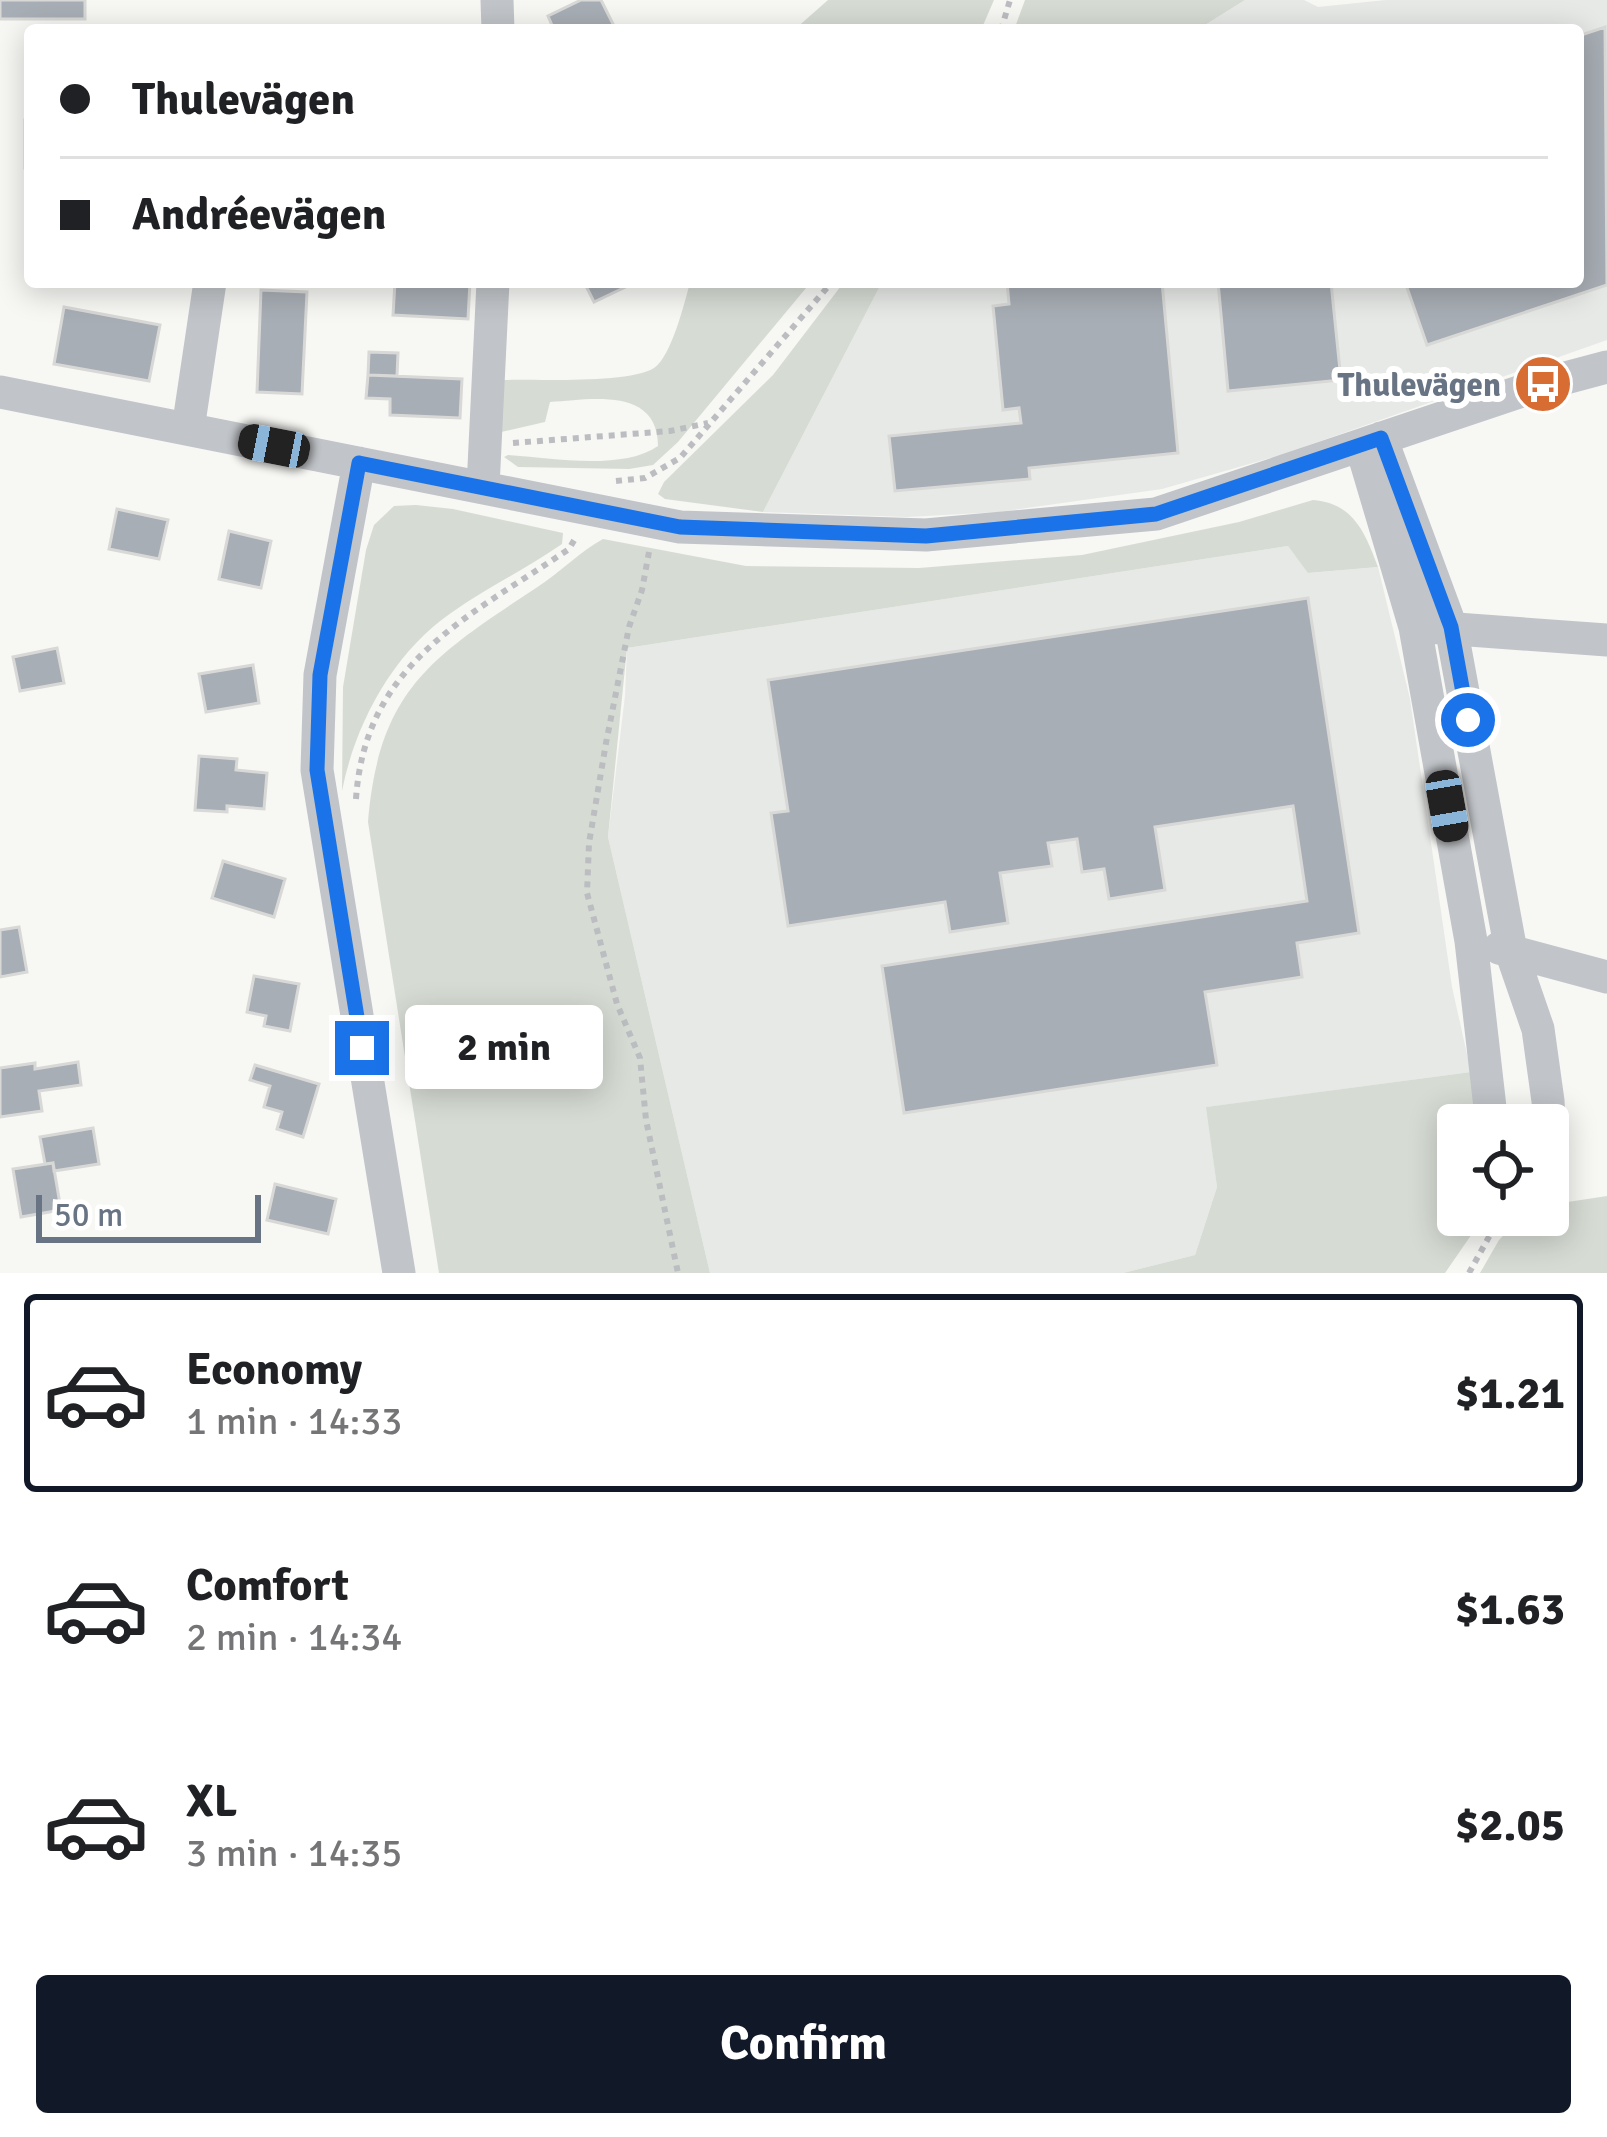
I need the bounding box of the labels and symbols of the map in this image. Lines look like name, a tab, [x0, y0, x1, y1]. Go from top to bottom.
bus stop icon: Thulevägen	[1512, 353, 1574, 415]
place label: Thulevägen	[1337, 365, 1501, 406]
car	[235, 421, 313, 471]
route start	[1441, 693, 1495, 747]
car	[1423, 767, 1471, 845]
callout: 2 min	[404, 1006, 602, 1090]
route end	[335, 1021, 389, 1075]
scale bar	[36, 1189, 261, 1242]

